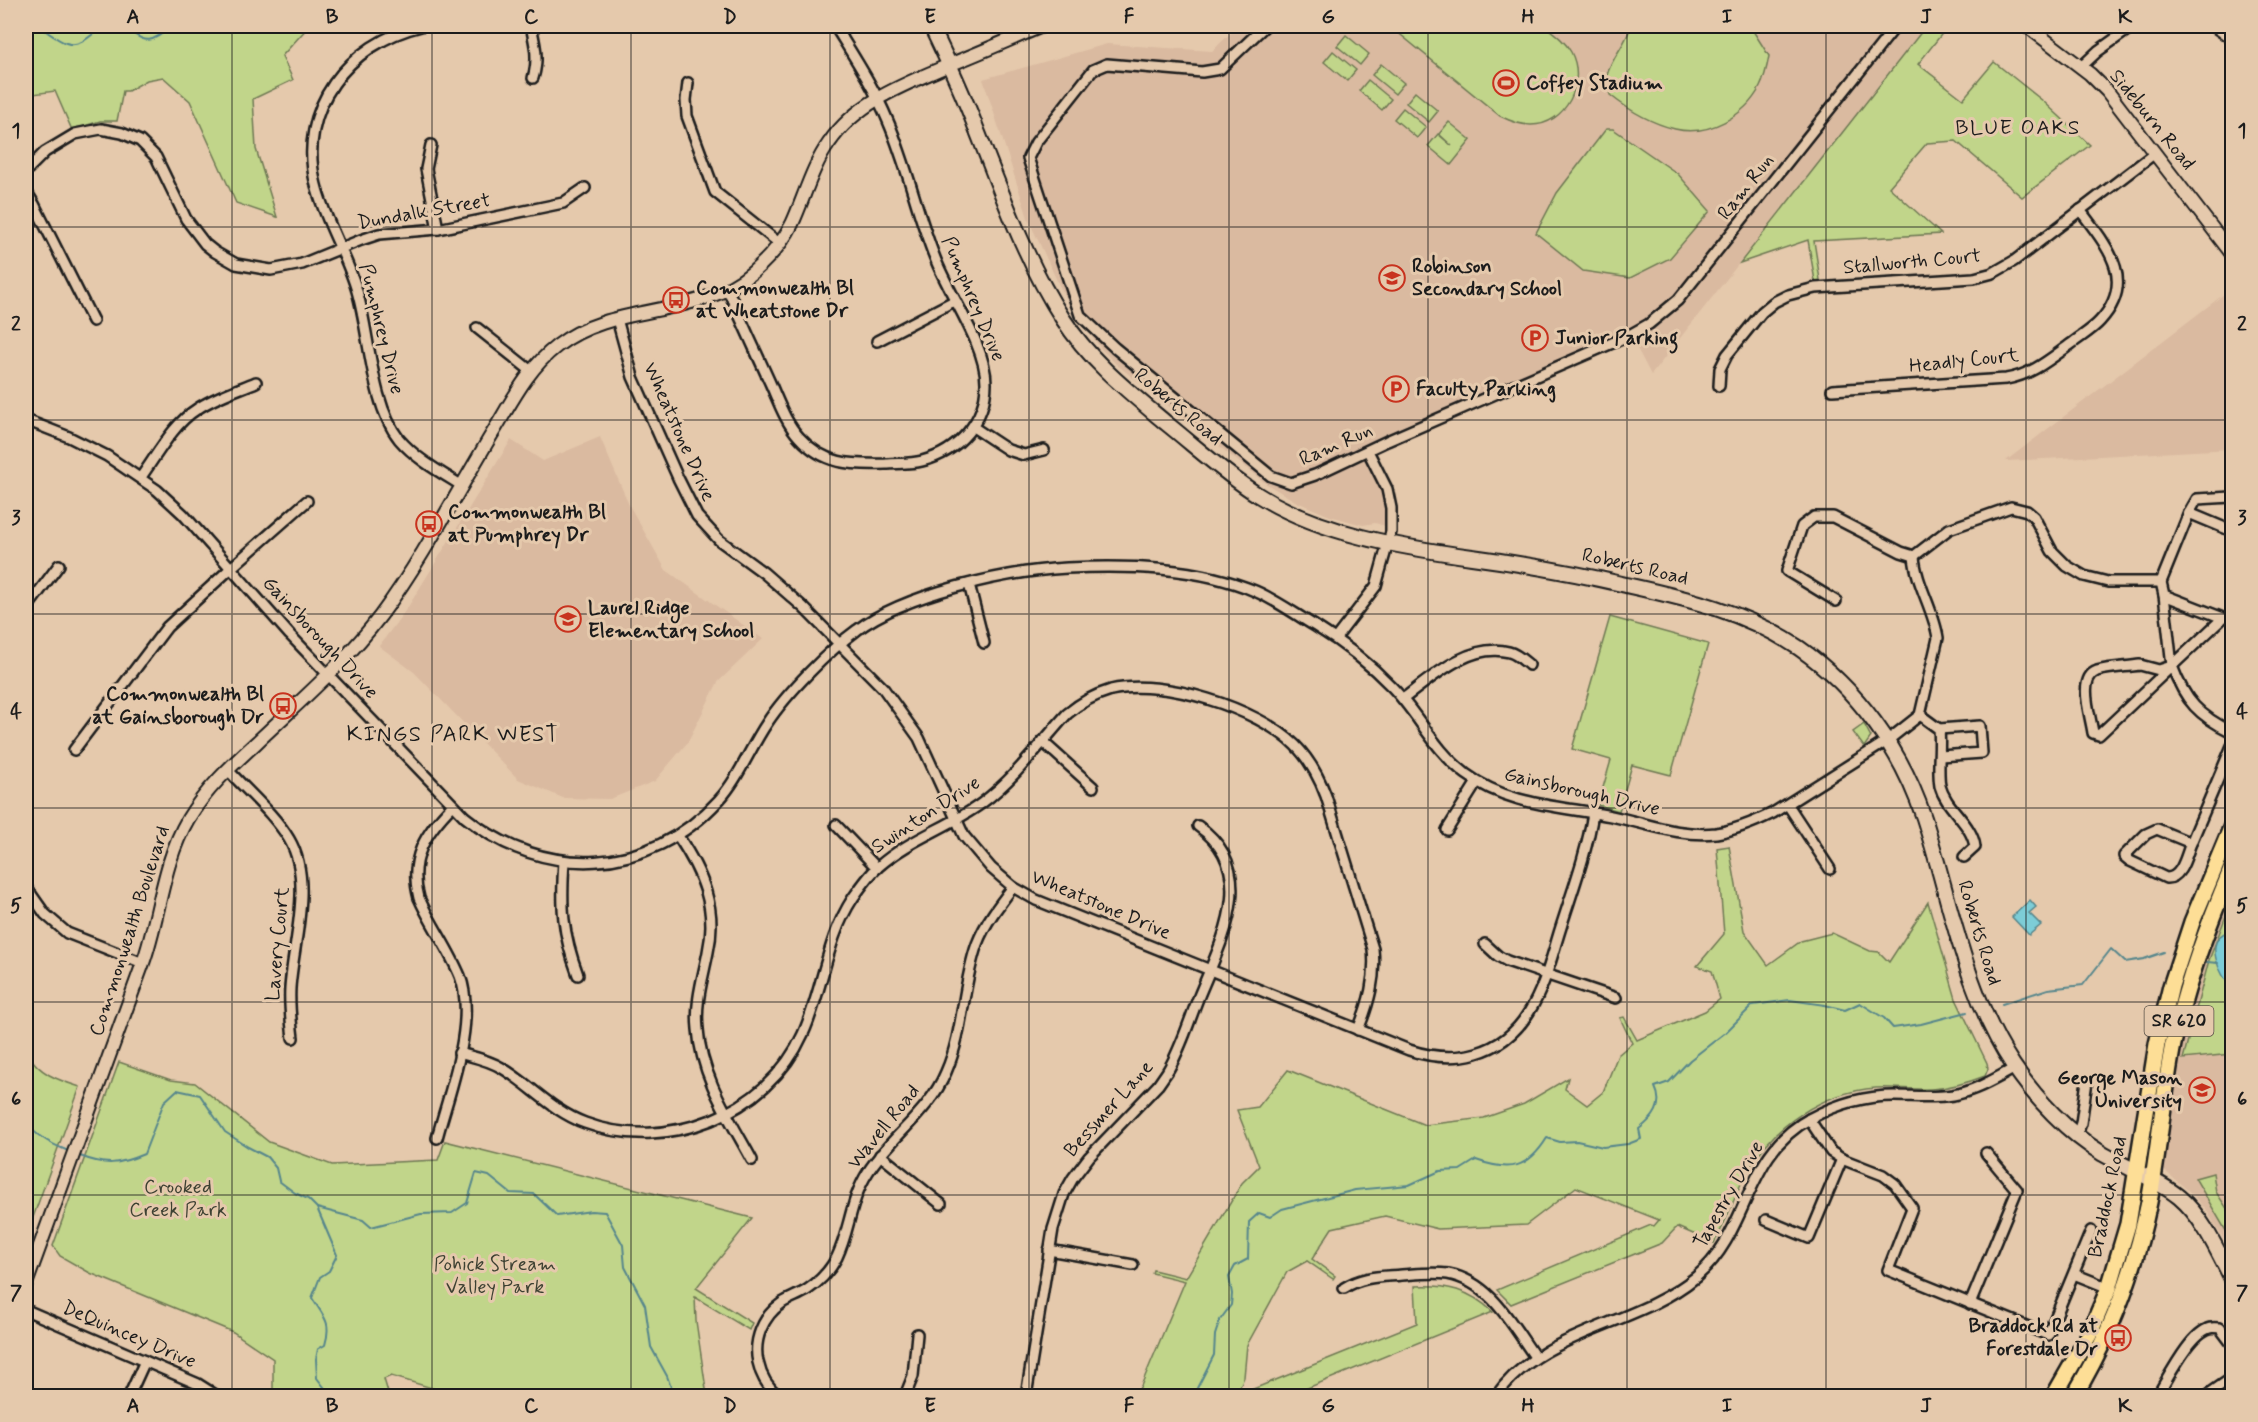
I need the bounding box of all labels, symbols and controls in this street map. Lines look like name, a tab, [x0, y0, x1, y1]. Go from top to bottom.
text: A	[126, 4, 140, 31]
text: B	[326, 4, 339, 31]
text: C	[524, 4, 539, 31]
text: D	[723, 4, 737, 31]
text: E	[924, 4, 936, 31]
text: F	[1124, 4, 1135, 31]
text: G	[1321, 4, 1335, 31]
text: H	[1521, 4, 1535, 31]
text: I	[1722, 4, 1732, 31]
text: J	[1920, 4, 1932, 31]
text: K	[2118, 4, 2133, 31]
street label: Sideburn Road	[2103, 64, 2201, 176]
sports icon: Coffey Stadium	[1491, 68, 1521, 98]
place label: Coffey Stadium	[1526, 70, 1663, 97]
district label: BLUE OAKS	[1955, 114, 2081, 142]
text: 1	[12, 118, 20, 145]
text: 1	[2238, 118, 2246, 145]
street label: Ram Run	[1711, 148, 1781, 226]
street label: Dundalk Street	[355, 187, 493, 237]
street label: Pumphrey Drive	[934, 232, 1012, 366]
street label: Stallworth Court	[1842, 243, 1982, 281]
place label: Robinson Secondary School	[1412, 253, 1562, 303]
street label: Pumphrey Drive	[352, 261, 410, 397]
school or university icon: Robinson Secondary School	[1377, 263, 1407, 293]
place label: Commonwealth Bl at Wheatstone Dr	[696, 275, 854, 325]
bus stop icon: Commonwealth Bl at Wheatstone Dr	[661, 285, 691, 315]
text: 2	[11, 311, 21, 338]
text: 2	[2237, 311, 2247, 338]
parking icon: Junior Parking	[1520, 323, 1550, 353]
place label: Junior Parking	[1555, 325, 1678, 354]
street label: Headly Court	[1908, 342, 2020, 380]
street label: Wheatstone Drive	[636, 358, 722, 506]
street label: Roberts Road	[1128, 362, 1228, 452]
parking icon: Faculty Parking	[1381, 374, 1411, 404]
place label: Faculty Parking	[1416, 376, 1556, 403]
street label: Ram Run	[1295, 417, 1377, 473]
place label: Commonwealth Bl at Pumphrey Dr	[448, 499, 606, 549]
text: 3	[11, 505, 21, 532]
text: 3	[2237, 505, 2247, 532]
bus stop icon: Commonwealth Bl at Pumphrey Dr	[414, 509, 444, 539]
street label: Roberts Road	[1579, 542, 1691, 592]
street label: Gainsborough Drive	[256, 571, 384, 705]
place label: Laurel Ridge Elementary School	[588, 595, 754, 645]
school or university icon: Laurel Ridge Elementary School	[553, 604, 583, 634]
place label: Commonwealth Bl at Gainsborough Dr	[92, 681, 265, 731]
bus stop icon: Commonwealth Bl at Gainsborough Dr	[268, 691, 298, 721]
text: 4	[10, 699, 22, 726]
text: 4	[2236, 699, 2248, 726]
district label: KINGS PARK WEST	[347, 721, 559, 749]
street label: Gainsborough Drive	[1501, 761, 1663, 823]
street label: Swinton Drive	[866, 770, 986, 860]
street label: Commonwealth Boulevard	[83, 822, 177, 1040]
street label: Wheatstone Drive	[1027, 863, 1175, 947]
street label: Roberts Road	[1950, 877, 2008, 989]
street label: Lavery Court	[260, 886, 296, 1002]
text: 5	[10, 893, 22, 920]
text: 5	[2236, 893, 2248, 920]
road number: SR 620	[2144, 1006, 2214, 1036]
street label: Bessmer Lane	[1058, 1055, 1160, 1163]
place label: George Mason University	[2057, 1065, 2182, 1115]
school or university icon: George Mason University	[2187, 1075, 2217, 1105]
street label: Wavell Road	[842, 1079, 926, 1175]
text: 6	[11, 1086, 21, 1113]
text: 6	[2237, 1086, 2247, 1113]
street label: Braddock Road	[2082, 1134, 2134, 1260]
street label: Tapestry Drive	[1687, 1136, 1771, 1254]
park label: Crooked Creek Park	[129, 1174, 227, 1224]
park label: Pohick Stream Valley Park	[434, 1251, 556, 1301]
text: 7	[10, 1280, 22, 1307]
text: 7	[2236, 1280, 2248, 1307]
street label: DeQuincey Drive	[58, 1295, 200, 1375]
place label: Braddock Rd at Forestdale Dr	[1969, 1313, 2099, 1363]
bus stop icon: Braddock Rd at Forestdale Dr	[2103, 1323, 2133, 1353]
text: A	[126, 1393, 140, 1420]
text: B	[326, 1393, 339, 1420]
text: C	[524, 1393, 539, 1420]
text: D	[723, 1393, 737, 1420]
text: E	[924, 1393, 936, 1420]
text: F	[1124, 1393, 1135, 1420]
text: G	[1321, 1393, 1335, 1420]
text: H	[1521, 1393, 1535, 1420]
text: I	[1722, 1393, 1732, 1420]
text: J	[1920, 1393, 1932, 1420]
text: K	[2118, 1393, 2133, 1420]

